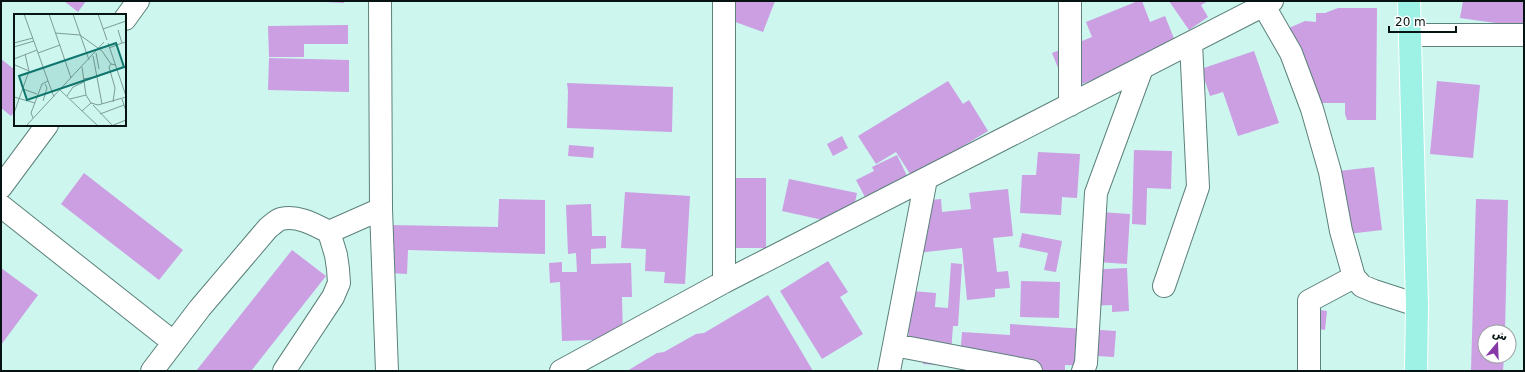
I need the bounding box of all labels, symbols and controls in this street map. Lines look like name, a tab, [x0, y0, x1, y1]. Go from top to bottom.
scale bar	[1389, 8, 1456, 34]
inset map	[14, 14, 126, 126]
text: 20 m	[1395, 15, 1426, 29]
north arrow	[1477, 324, 1517, 364]
text: ش	[1491, 326, 1509, 344]

